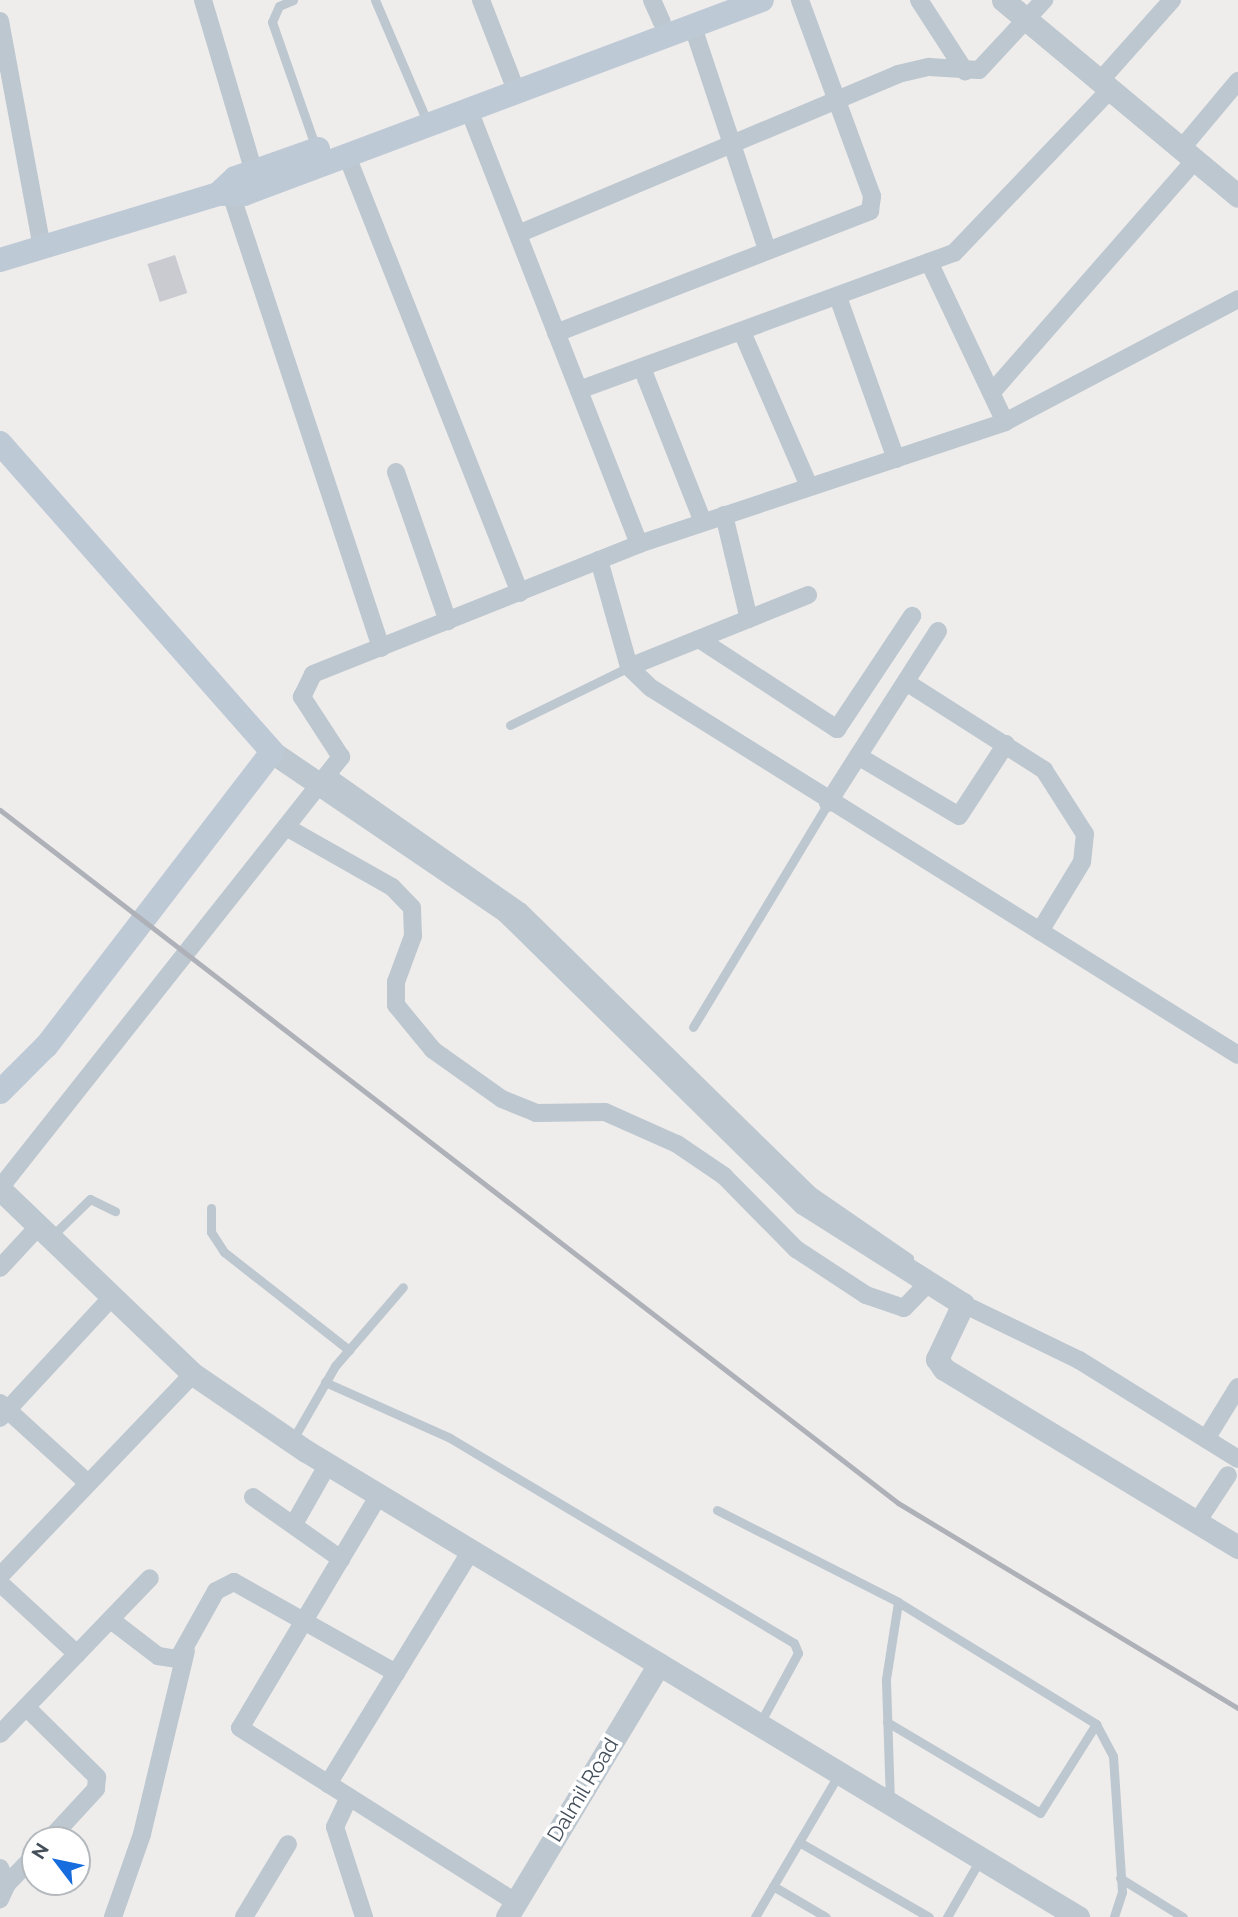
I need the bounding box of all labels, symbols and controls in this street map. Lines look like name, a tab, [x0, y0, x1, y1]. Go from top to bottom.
street label: Dalmil Road	[542, 1733, 624, 1847]
north arrow	[21, 1826, 91, 1896]
text: N	[27, 1839, 53, 1863]

